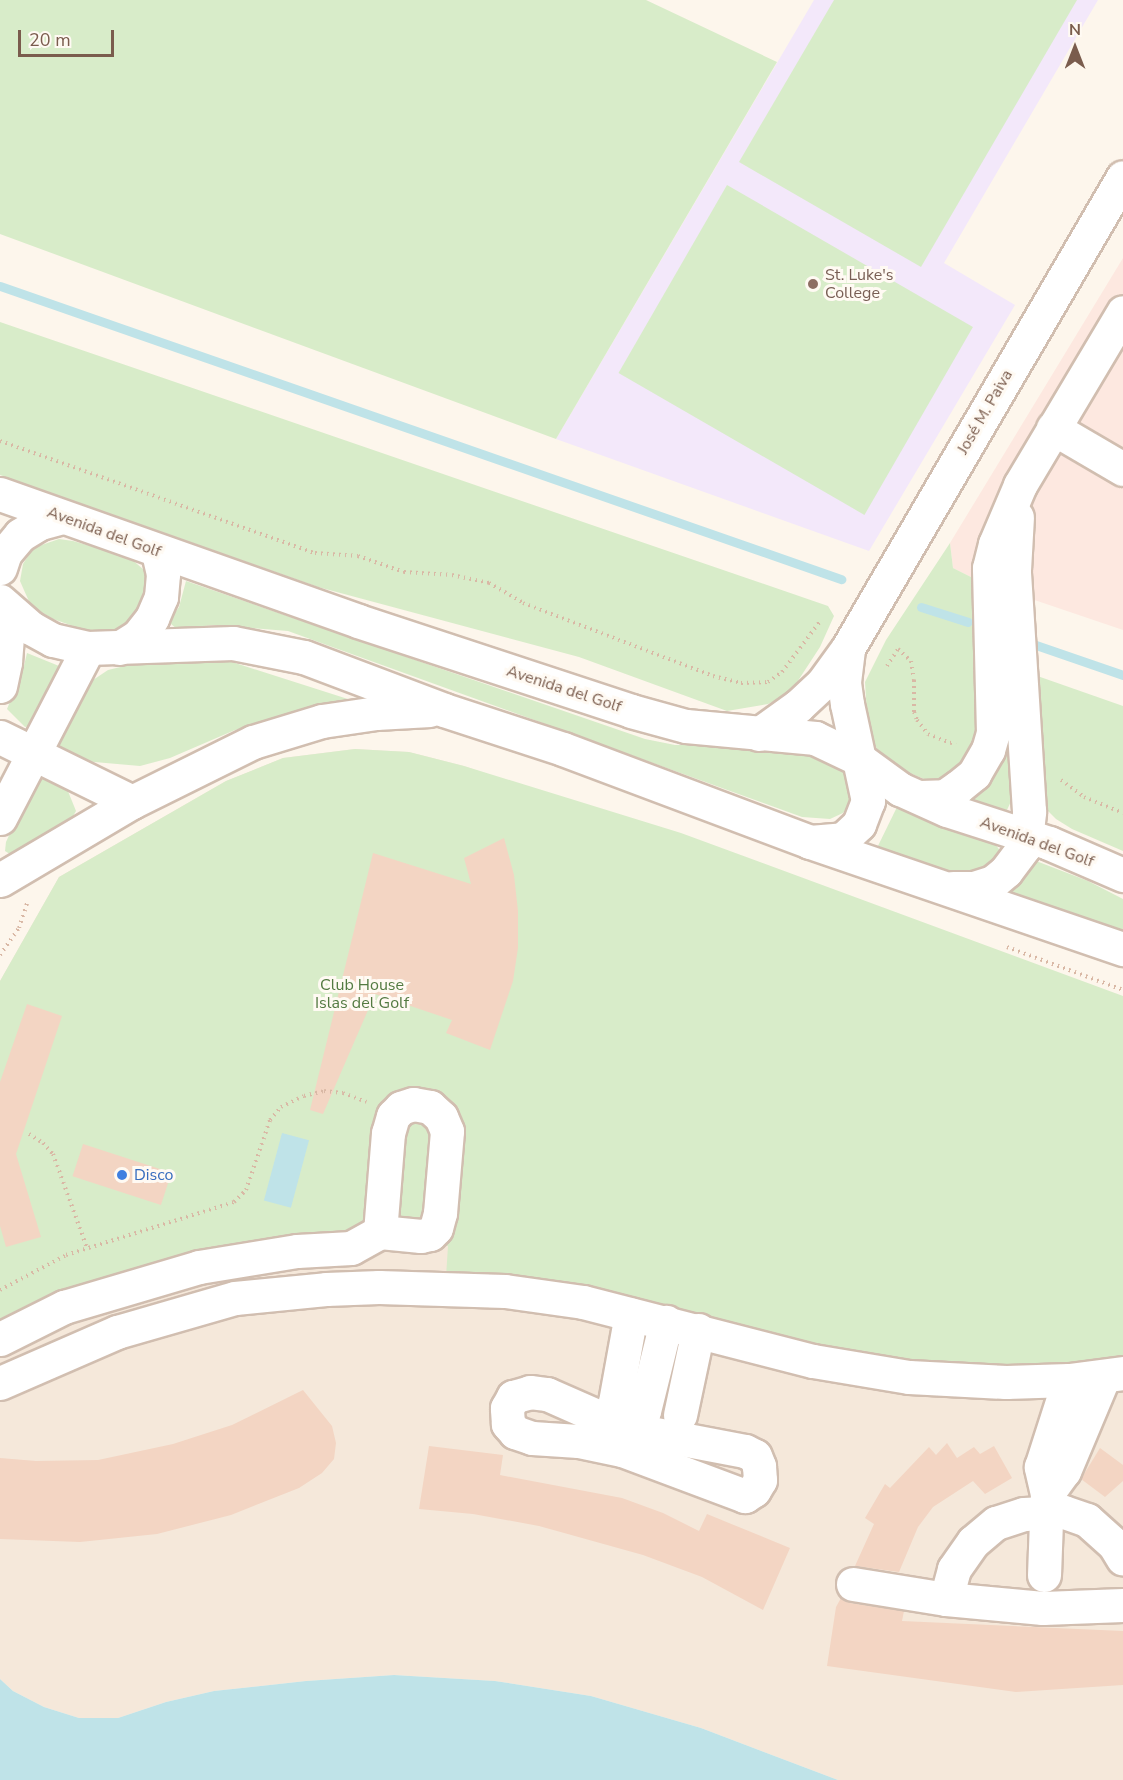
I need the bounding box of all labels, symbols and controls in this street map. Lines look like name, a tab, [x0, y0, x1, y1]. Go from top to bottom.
scale bar	[21, 18, 117, 56]
north arrow	[1045, 18, 1105, 78]
text: N	[1069, 19, 1081, 41]
text: 20 m	[29, 28, 71, 52]
place label: St. Luke's College	[825, 265, 893, 303]
marker: St. Luke's College	[806, 277, 820, 291]
street label: José M. Paiva	[953, 366, 1017, 458]
street label: Avenida del Golf	[44, 503, 164, 561]
street label: Avenida del Golf	[504, 661, 624, 717]
street label: Avenida del Golf	[977, 813, 1097, 871]
park label: Club House Islas del Golf	[315, 975, 409, 1013]
place label: Disco	[134, 1165, 173, 1185]
marker: Disco	[115, 1168, 129, 1182]

